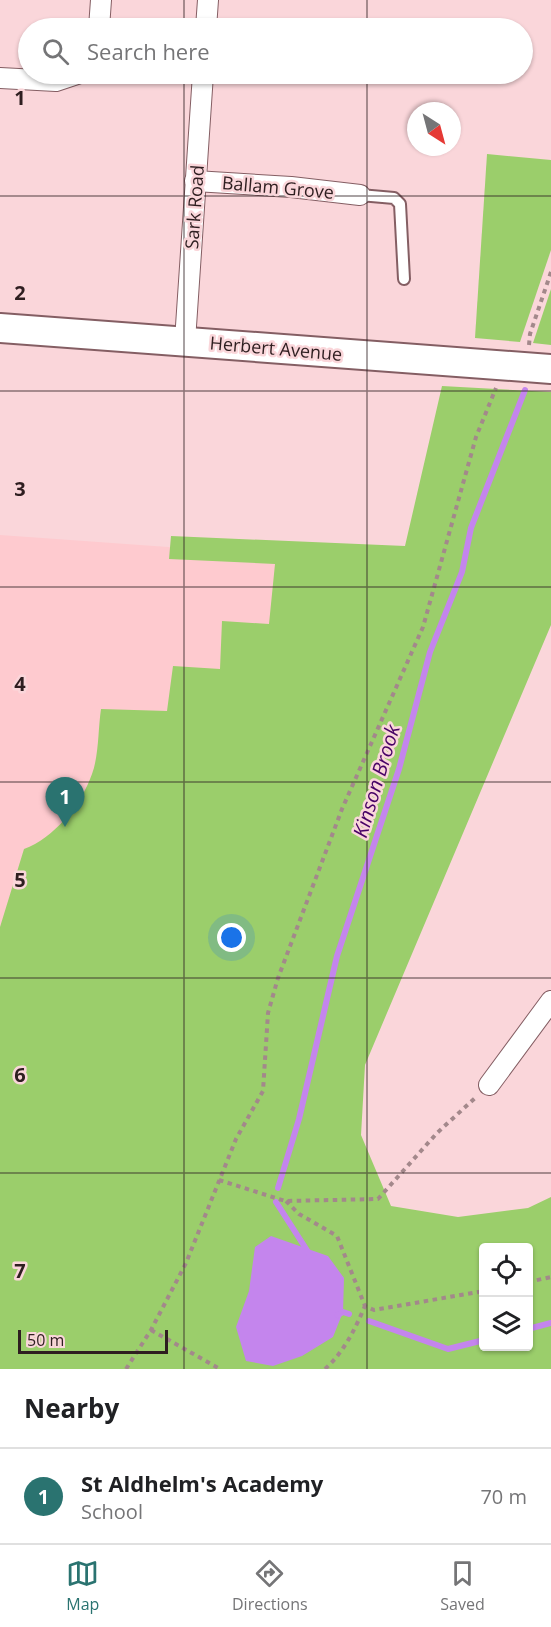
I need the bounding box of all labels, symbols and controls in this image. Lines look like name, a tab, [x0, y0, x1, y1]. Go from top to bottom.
search box	[18, 18, 533, 84]
icon: search	[39, 35, 72, 68]
text: Search here	[87, 36, 210, 66]
text: 1	[14, 84, 26, 111]
north arrow	[407, 102, 461, 156]
street label: Sark Road	[179, 164, 209, 250]
street label: Ballam Grove	[221, 170, 335, 204]
text: 2	[14, 279, 26, 306]
street label: Herbert Avenue	[209, 330, 343, 366]
text: 3	[14, 475, 26, 502]
text: 4	[14, 670, 26, 697]
water label: Kinson Brook	[346, 720, 406, 841]
pin: 1	[46, 778, 84, 827]
text: 5	[14, 866, 26, 893]
your location	[217, 923, 246, 952]
text: 6	[14, 1061, 26, 1088]
map controls	[479, 1243, 533, 1351]
button: locate	[479, 1243, 533, 1297]
text: 7	[14, 1257, 26, 1284]
button: layers	[479, 1297, 533, 1351]
scale bar	[18, 1327, 168, 1354]
text: 50 m	[27, 1329, 64, 1351]
text: Nearby	[24, 1390, 119, 1426]
text: St Aldhelm's Academy	[81, 1468, 323, 1498]
text: 1	[38, 1483, 49, 1510]
text: 70 m	[480, 1483, 527, 1510]
text: School	[81, 1498, 143, 1525]
tab: Map	[66, 1557, 99, 1615]
tab: Directions	[232, 1557, 308, 1615]
tab: Saved	[440, 1557, 485, 1615]

